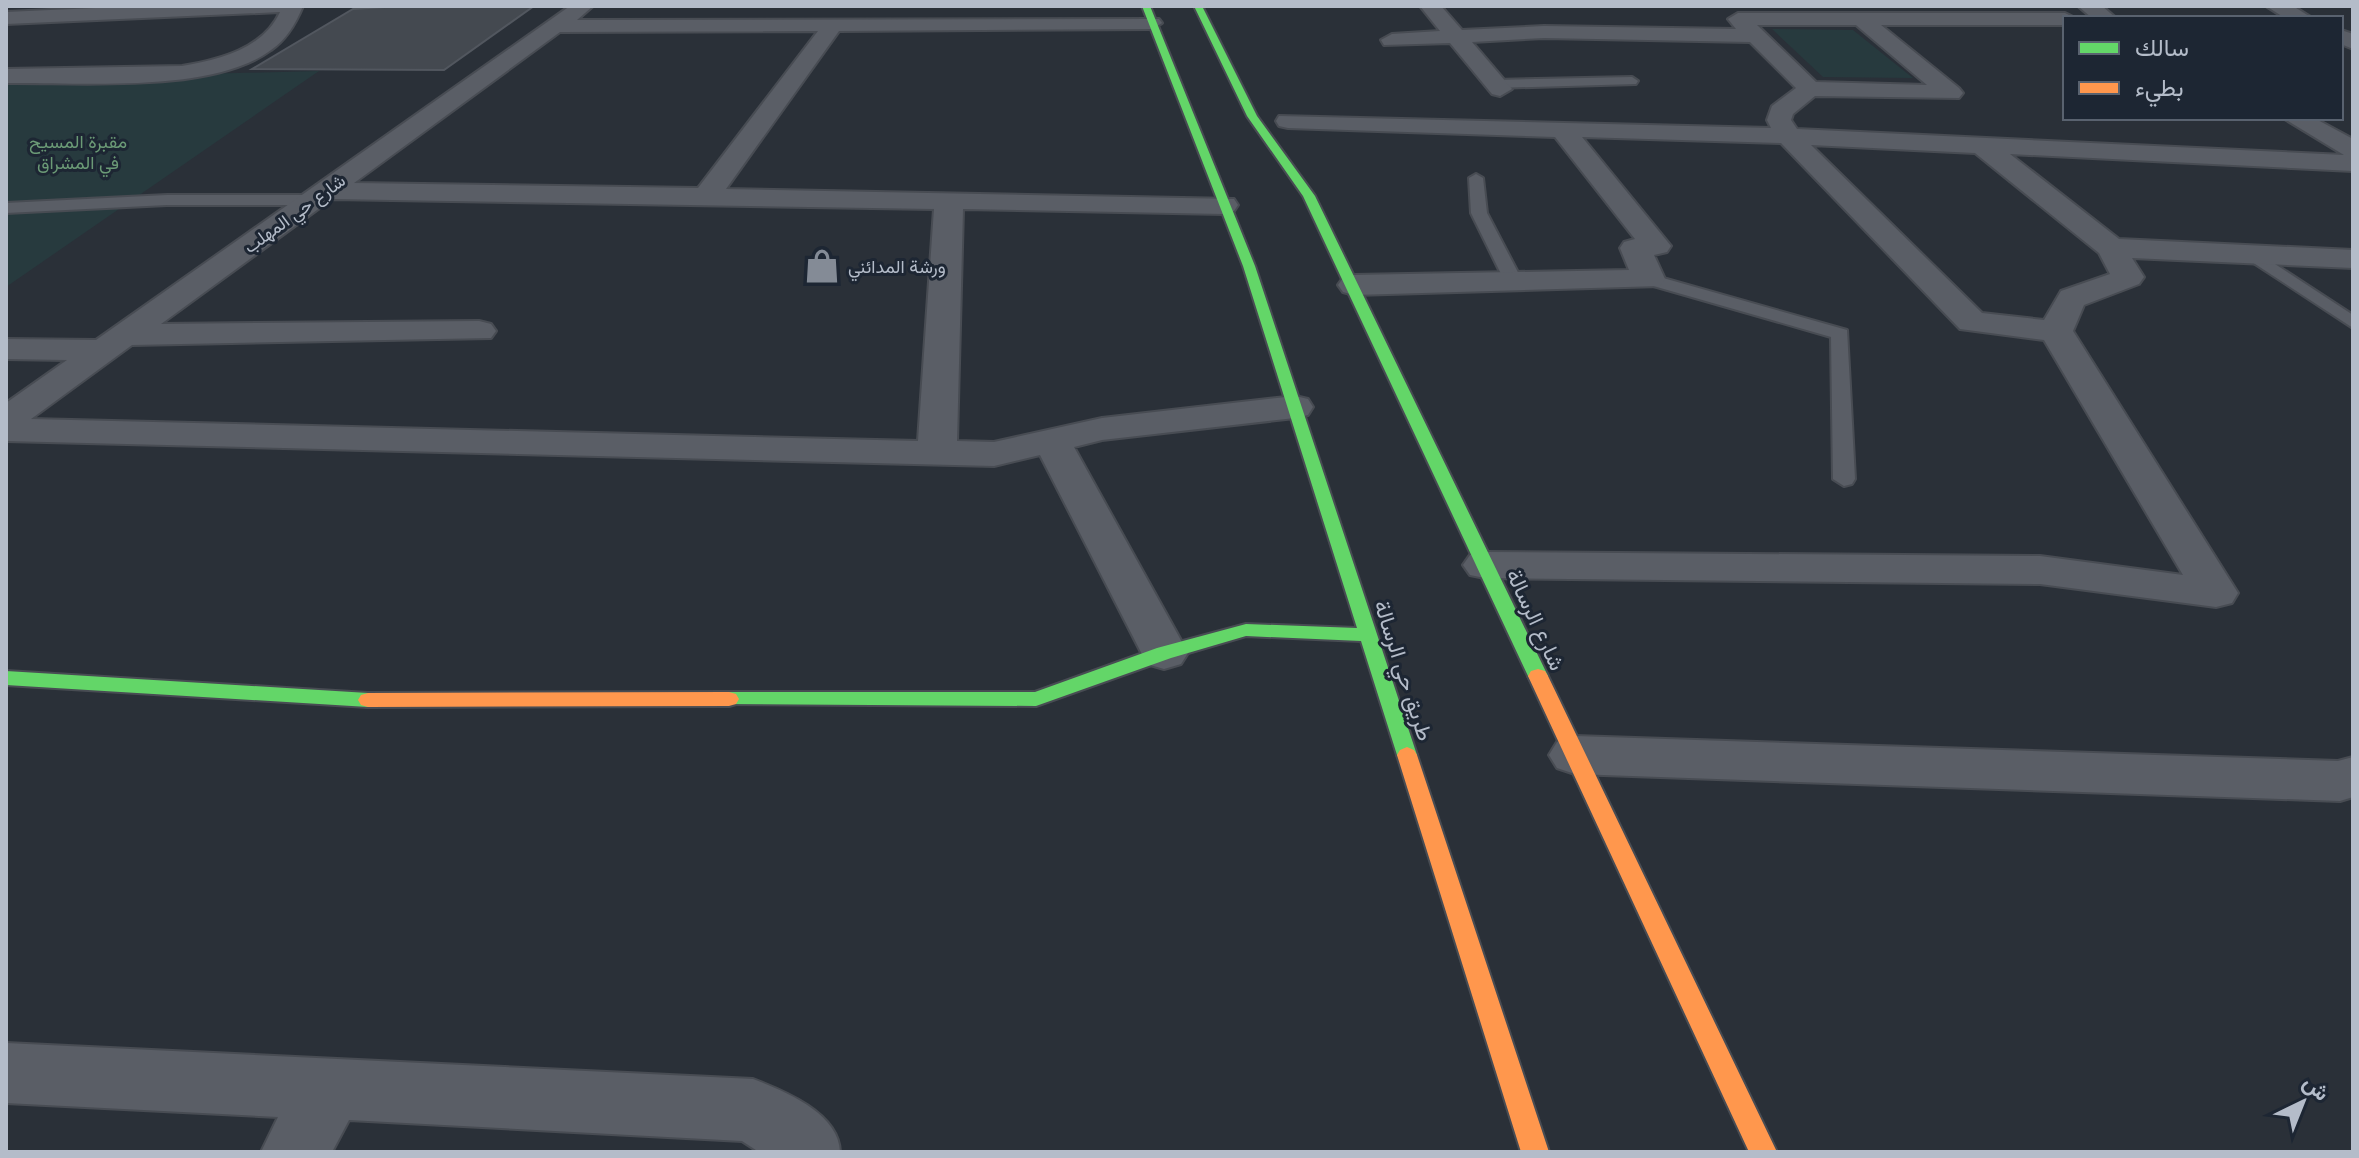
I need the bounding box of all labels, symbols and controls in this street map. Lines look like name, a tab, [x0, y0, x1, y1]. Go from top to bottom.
legend	[2063, 16, 2343, 120]
text: سالك	[2135, 30, 2189, 63]
text: بطيء	[2135, 70, 2184, 107]
park label: مقبرة المسيح في المشراق	[29, 129, 127, 178]
street label: شارع حي المهلب	[238, 168, 352, 261]
shop icon: ورشة المدائني	[803, 247, 841, 285]
place label: ورشة المدائني	[848, 254, 946, 282]
street label: شارع الرسالة	[1499, 563, 1574, 675]
street label: طريق حي الرسالة	[1363, 596, 1442, 746]
north arrow	[2263, 1062, 2343, 1142]
text: ش	[2297, 1067, 2337, 1107]

